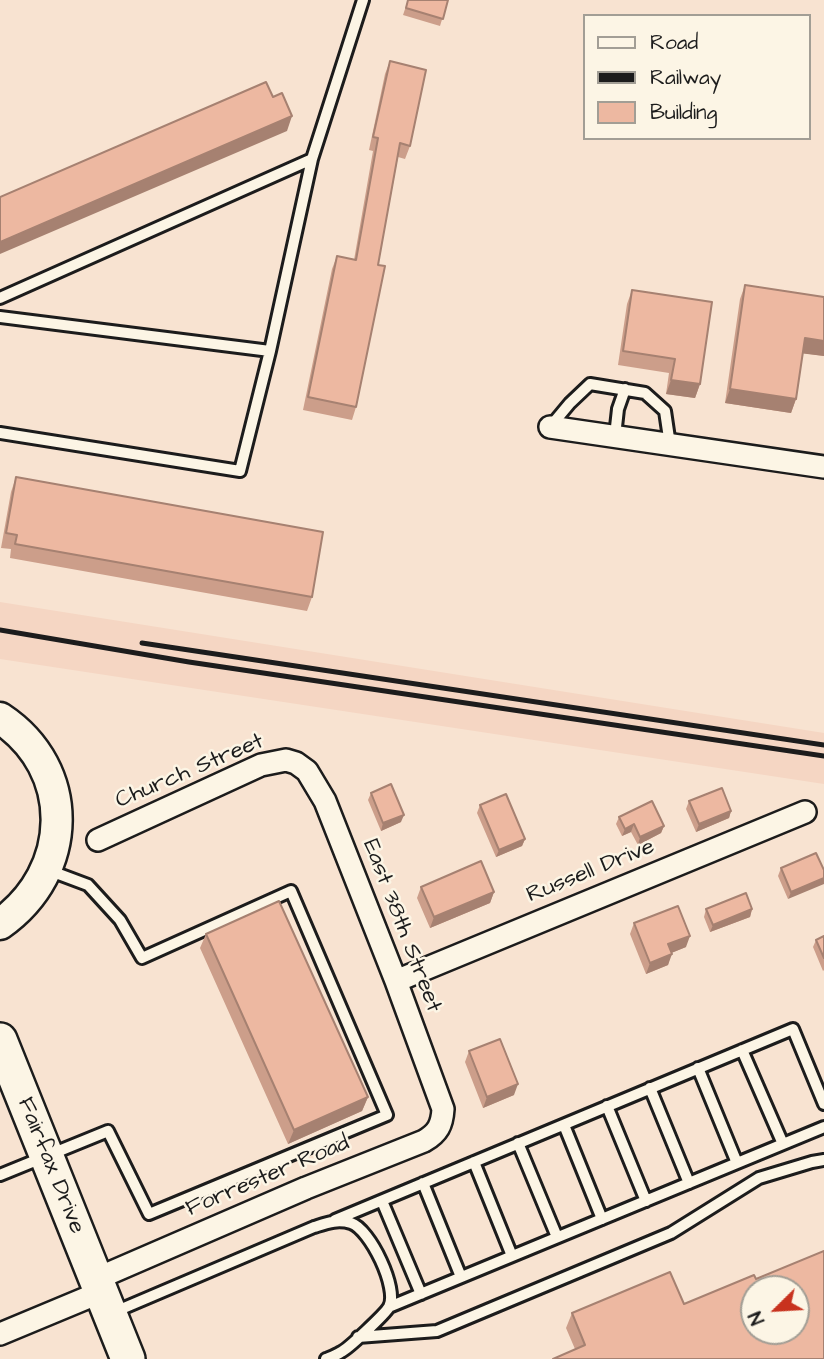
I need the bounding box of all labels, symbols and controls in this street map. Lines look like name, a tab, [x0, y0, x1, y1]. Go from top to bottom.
legend	[582, 14, 810, 140]
text: Road	[650, 28, 698, 57]
text: Railway	[650, 63, 721, 92]
text: Building	[650, 98, 717, 127]
street label: Church Street	[112, 728, 268, 816]
street label: Russell Drive	[523, 834, 659, 910]
street label: East 38th Street	[355, 836, 447, 1016]
street label: Fairfax Drive	[10, 1094, 90, 1238]
street label: Forrester Road	[182, 1130, 354, 1224]
north arrow	[740, 1275, 810, 1345]
text: N	[742, 1307, 772, 1329]

